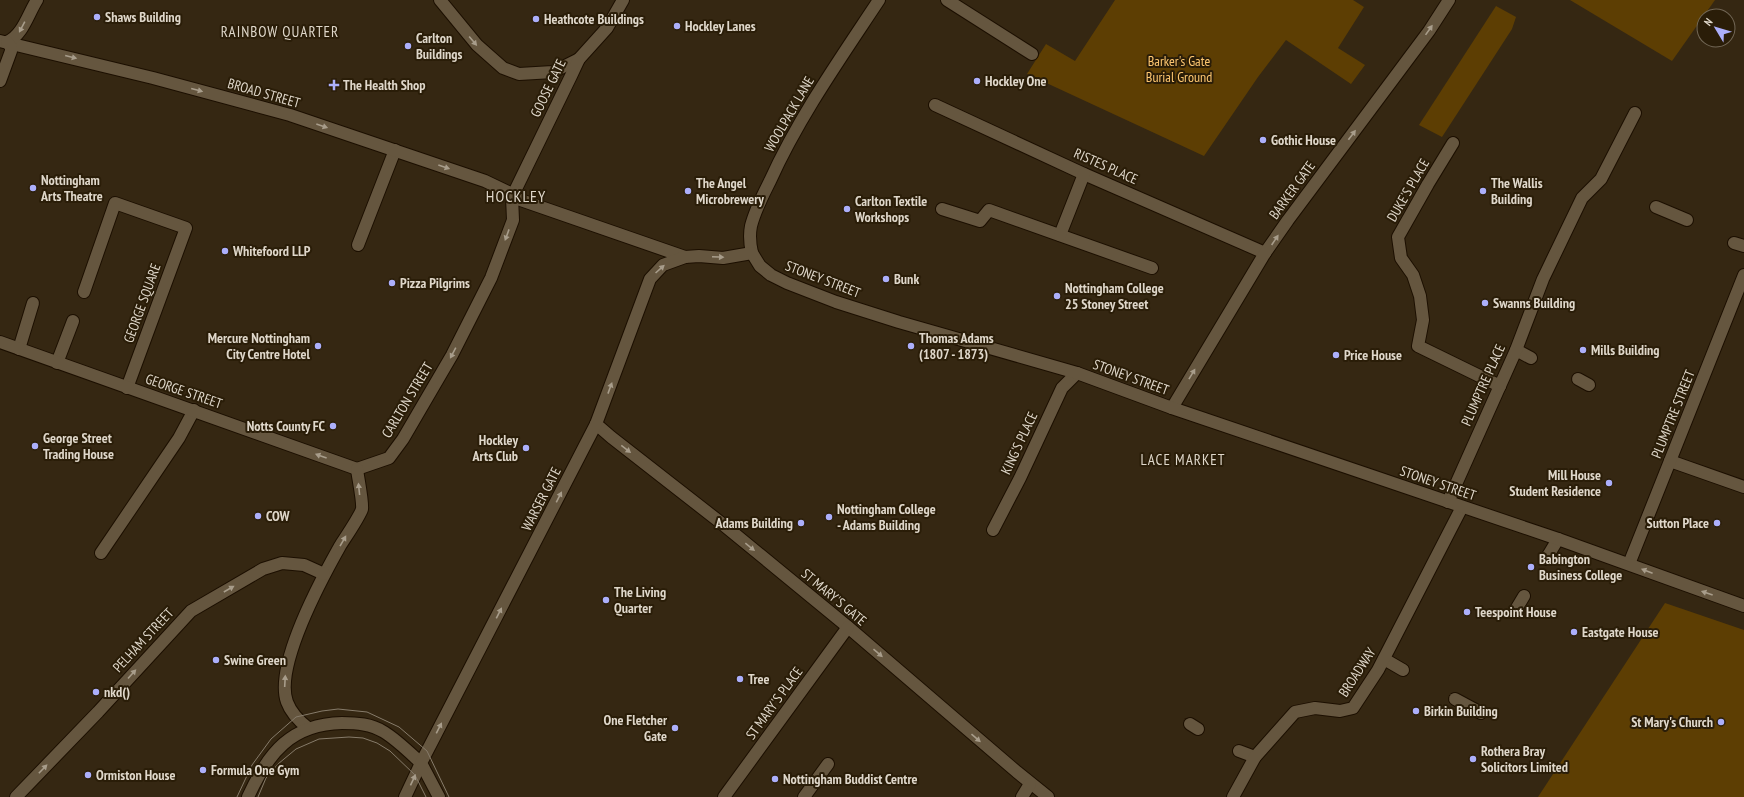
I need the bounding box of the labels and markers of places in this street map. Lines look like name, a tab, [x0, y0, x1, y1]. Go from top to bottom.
place label: Shaws Building	[105, 8, 181, 26]
place label: Heathcote Buildings	[544, 10, 644, 28]
marker: Shaws Building	[92, 12, 102, 22]
marker: Heathcote Buildings	[531, 14, 541, 24]
place label: Hockley Lanes	[685, 17, 756, 35]
marker: Hockley Lanes	[672, 21, 682, 31]
place label: Carlton Buildings	[416, 29, 463, 63]
marker: Carlton Buildings	[403, 41, 413, 51]
place label: Hockley One	[985, 72, 1047, 90]
place label: The Health Shop	[343, 76, 426, 94]
marker: Hockley One	[972, 76, 982, 86]
marker: The Health Shop	[328, 79, 340, 91]
place label: Gothic House	[1271, 131, 1336, 149]
marker: Gothic House	[1258, 135, 1268, 145]
place label: Nottingham Arts Theatre	[40, 171, 103, 205]
place label: The Angel Microbrewery	[696, 174, 764, 208]
place label: The Wallis Building	[1491, 174, 1543, 208]
marker: Nottingham Arts Theatre	[28, 183, 38, 193]
marker: The Angel Microbrewery	[683, 186, 693, 196]
marker: The Wallis Building	[1478, 186, 1488, 196]
place label: Carlton Textile Workshops	[854, 192, 927, 226]
marker: Carlton Textile Workshops	[842, 204, 852, 214]
place label: Whitefoord LLP	[232, 242, 311, 260]
marker: Whitefoord LLP	[220, 246, 230, 256]
place label: Bunk	[894, 270, 919, 288]
place label: Pizza Pilgrims	[400, 274, 470, 292]
marker: Bunk	[881, 274, 891, 284]
marker: Pizza Pilgrims	[387, 278, 397, 288]
place label: Nottingham College 25 Stoney Street	[1065, 279, 1164, 313]
marker: Nottingham College 25 Stoney Street	[1052, 291, 1062, 301]
place label: Swanns Building	[1493, 294, 1575, 312]
marker: Swanns Building	[1480, 298, 1490, 308]
place label: Mercure Nottingham City Centre Hotel	[208, 329, 311, 363]
place label: Thomas Adams (1807 - 1873)	[919, 329, 994, 363]
marker: Mercure Nottingham City Centre Hotel	[313, 341, 323, 351]
marker: Thomas Adams (1807 - 1873)	[906, 341, 916, 351]
place label: Mills Building	[1591, 341, 1660, 359]
marker: Mills Building	[1578, 345, 1588, 355]
place label: Price House	[1344, 346, 1402, 364]
marker: Price House	[1331, 350, 1341, 360]
place label: Notts County FC	[247, 417, 326, 435]
marker: Notts County FC	[328, 421, 338, 431]
place label: George Street Trading House	[43, 429, 114, 463]
place label: Hockley Arts Club	[472, 431, 518, 465]
marker: George Street Trading House	[30, 441, 40, 451]
marker: Hockley Arts Club	[521, 443, 531, 453]
place label: Mill House Student Residence	[1509, 466, 1601, 500]
marker: Mill House Student Residence	[1604, 478, 1614, 488]
place label: Nottingham College - Adams Building	[837, 500, 936, 534]
place label: COW	[266, 507, 290, 525]
marker: COW	[253, 511, 263, 521]
marker: Nottingham College - Adams Building	[824, 512, 834, 522]
place label: Adams Building	[714, 514, 793, 532]
place label: Sutton Place	[1647, 514, 1709, 532]
marker: Adams Building	[796, 518, 806, 528]
marker: Sutton Place	[1712, 518, 1722, 528]
place label: Babington Business College	[1539, 550, 1622, 584]
marker: Babington Business College	[1526, 562, 1536, 572]
place label: The Living Quarter	[614, 583, 666, 617]
marker: The Living Quarter	[601, 595, 611, 605]
place label: Teespoint House	[1475, 603, 1557, 621]
marker: Teespoint House	[1462, 607, 1472, 617]
place label: Eastgate House	[1582, 623, 1659, 641]
marker: Eastgate House	[1569, 627, 1579, 637]
place label: Swine Green	[224, 651, 286, 669]
marker: Swine Green	[211, 655, 221, 665]
place label: Tree	[748, 670, 770, 688]
marker: Tree	[735, 674, 745, 684]
place label: nkd()	[104, 683, 130, 701]
marker: nkd()	[91, 687, 101, 697]
place label: Birkin Building	[1424, 702, 1498, 720]
marker: Birkin Building	[1411, 706, 1421, 716]
place label: One Fletcher Gate	[603, 711, 668, 745]
place label: St Mary's Church	[1631, 713, 1713, 731]
marker: St Mary's Church	[1716, 717, 1726, 727]
marker: One Fletcher Gate	[670, 723, 680, 733]
place label: Rothera Bray Solicitors Limited	[1481, 742, 1568, 776]
marker: Rothera Bray Solicitors Limited	[1468, 754, 1478, 764]
place label: Formula One Gym	[211, 761, 299, 779]
marker: Formula One Gym	[198, 765, 208, 775]
place label: Ormiston House	[96, 766, 175, 784]
marker: Ormiston House	[83, 770, 93, 780]
place label: Nottingham Buddist Centre	[783, 770, 918, 788]
marker: Nottingham Buddist Centre	[770, 774, 780, 784]

